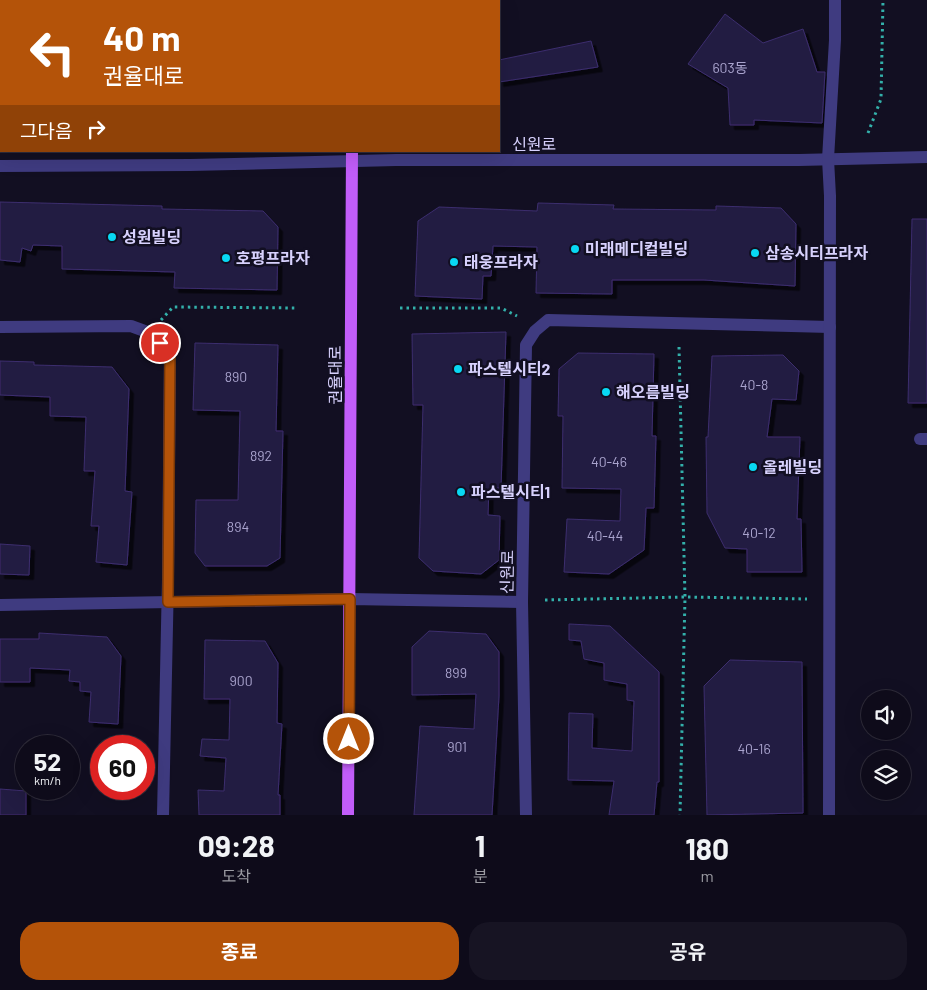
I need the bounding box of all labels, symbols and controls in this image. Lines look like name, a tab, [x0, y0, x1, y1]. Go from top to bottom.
text: 40 m	[103, 16, 180, 58]
icon: left	[20, 20, 85, 85]
house number: 603동	[712, 59, 748, 76]
text: 권율대로	[103, 62, 184, 88]
icon: right	[82, 115, 110, 143]
text: 그다음	[20, 119, 72, 142]
street label: 신원로	[512, 134, 556, 153]
place label: 성원빌딩	[122, 227, 181, 246]
marker: 성원빌딩	[106, 231, 118, 243]
place label: 미래메디컬빌딩	[585, 239, 688, 258]
marker: 미래메디컬빌딩	[569, 243, 581, 255]
place label: 삼송시티프라자	[765, 243, 868, 262]
marker: 삼송시티프라자	[749, 247, 761, 259]
place label: 호평프라자	[236, 248, 310, 267]
marker: 호평프라자	[220, 252, 232, 264]
place label: 태웅프라자	[464, 252, 538, 271]
marker: 태웅프라자	[448, 256, 460, 268]
pin	[139, 322, 181, 364]
icon: arrive	[146, 329, 174, 357]
street label: 권율대로	[325, 345, 344, 404]
place label: 파스텔시티2	[468, 359, 551, 378]
marker: 파스텔시티2	[452, 363, 464, 375]
house number: 890	[225, 368, 247, 385]
house number: 40-8	[740, 376, 768, 393]
place label: 해오름빌딩	[616, 382, 690, 401]
marker: 해오름빌딩	[600, 386, 612, 398]
house number: 892	[250, 447, 272, 464]
house number: 40-46	[591, 453, 627, 470]
place label: 올레빌딩	[763, 457, 822, 476]
marker: 올레빌딩	[747, 461, 759, 473]
place label: 파스텔시티1	[471, 482, 550, 501]
marker: 파스텔시티1	[455, 486, 467, 498]
house number: 894	[227, 518, 249, 535]
house number: 40-12	[742, 524, 776, 541]
house number: 40-44	[587, 527, 623, 544]
street label: 신원로	[497, 549, 516, 594]
house number: 899	[445, 664, 467, 681]
house number: 900	[229, 672, 253, 689]
map controls	[861, 690, 911, 800]
button: sound	[861, 690, 911, 740]
position arrow	[322, 712, 374, 764]
speed limit sign: 60	[90, 735, 155, 800]
house number: 901	[447, 738, 467, 755]
house number: 40-16	[737, 740, 771, 757]
text: 52	[34, 746, 61, 776]
button: layers	[861, 750, 911, 800]
text: km/h	[34, 773, 61, 787]
text: 09:28	[198, 827, 275, 863]
text: 1	[475, 827, 485, 863]
text: 180	[685, 830, 729, 866]
text: 도착	[222, 866, 251, 885]
text: 분	[473, 866, 487, 885]
text: m	[701, 866, 714, 885]
button: 종료	[20, 922, 459, 980]
button: 공유	[469, 922, 907, 980]

